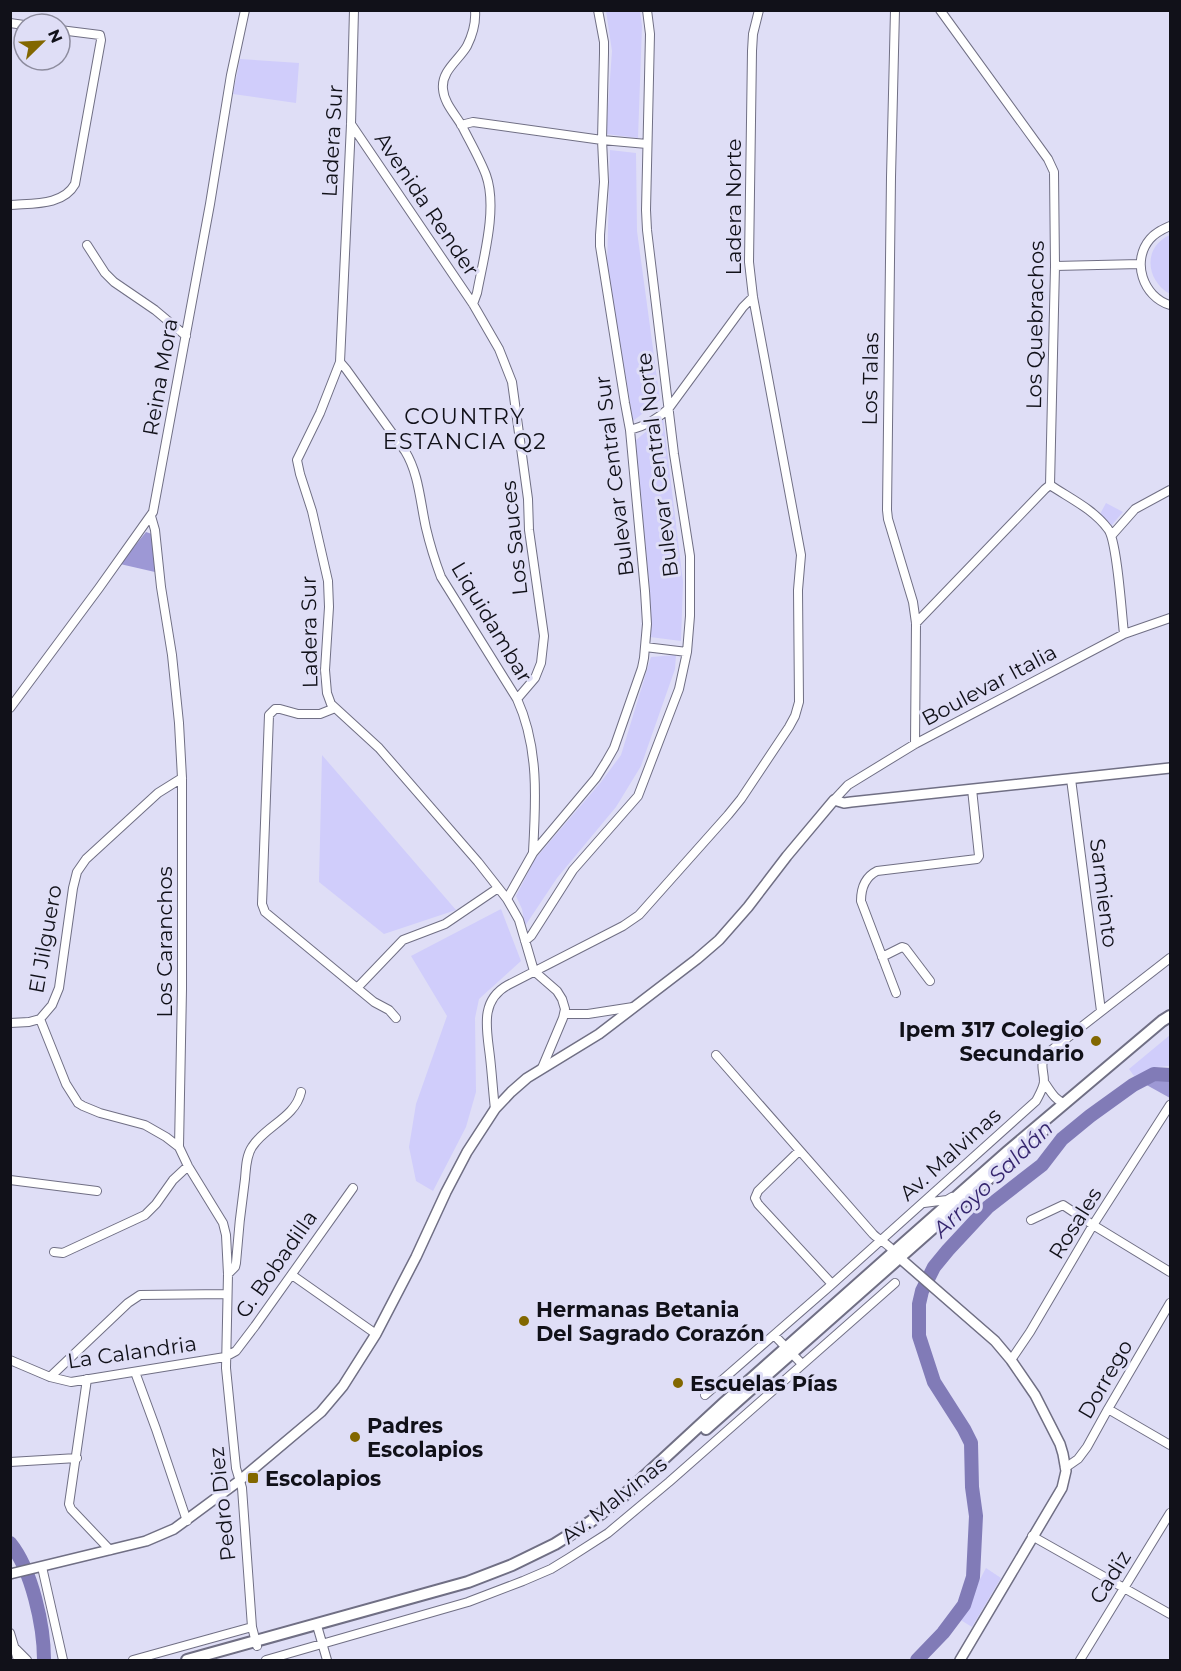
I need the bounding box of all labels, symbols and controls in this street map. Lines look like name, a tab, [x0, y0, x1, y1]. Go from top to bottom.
north arrow	[12, 12, 72, 72]
text: N	[44, 26, 67, 46]
street label: Ladera Sur	[317, 84, 347, 198]
street label: Avenida Render	[370, 128, 484, 280]
street label: Ladera Norte	[721, 139, 746, 275]
street label: Los Quebrachos	[1021, 240, 1049, 410]
street label: Reina Mora	[137, 316, 183, 438]
street label: Los Talas	[857, 332, 883, 426]
street label: Bulevar Central Norte	[631, 351, 683, 579]
street label: Bulevar Central Sur	[589, 374, 639, 578]
district label: COUNTRY ESTANCIA Q2	[383, 403, 547, 455]
street label: Los Sauces	[496, 479, 532, 597]
street label: Liquidambar	[446, 557, 538, 687]
street label: Ladera Sur	[296, 575, 322, 689]
street label: Boulevar Italia	[917, 639, 1061, 731]
street label: Sarmiento	[1085, 837, 1123, 949]
street label: Los Caranchos	[152, 866, 177, 1018]
street label: El Jilguero	[23, 883, 67, 995]
place label: Ipem 317 Colegio Secundario	[899, 1017, 1084, 1066]
marker: Ipem 317 Colegio Secundario	[1089, 1034, 1103, 1048]
street label: Av. Malvinas	[894, 1102, 1006, 1206]
water label: Arroyo Saldán	[926, 1115, 1059, 1245]
street label: Rosales	[1043, 1183, 1107, 1263]
street label: G. Bobadilla	[230, 1205, 322, 1323]
place label: Hermanas Betania Del Sagrado Corazón	[536, 1297, 765, 1346]
marker: Hermanas Betania Del Sagrado Corazón	[517, 1314, 531, 1328]
street label: La Calandria	[66, 1331, 198, 1373]
street label: Dorrego	[1072, 1335, 1138, 1423]
place label: Escuelas Pías	[690, 1371, 837, 1396]
marker: Escuelas Pías	[671, 1376, 685, 1390]
place label: Padres Escolapios	[367, 1413, 483, 1462]
marker: Padres Escolapios	[348, 1430, 362, 1444]
street label: Pedro Diez	[204, 1446, 240, 1562]
street label: Av. Malvinas	[556, 1451, 672, 1549]
place label: Escolapios	[265, 1466, 381, 1491]
marker: Escolapios	[246, 1471, 260, 1485]
street label: Cadiz	[1084, 1546, 1136, 1608]

